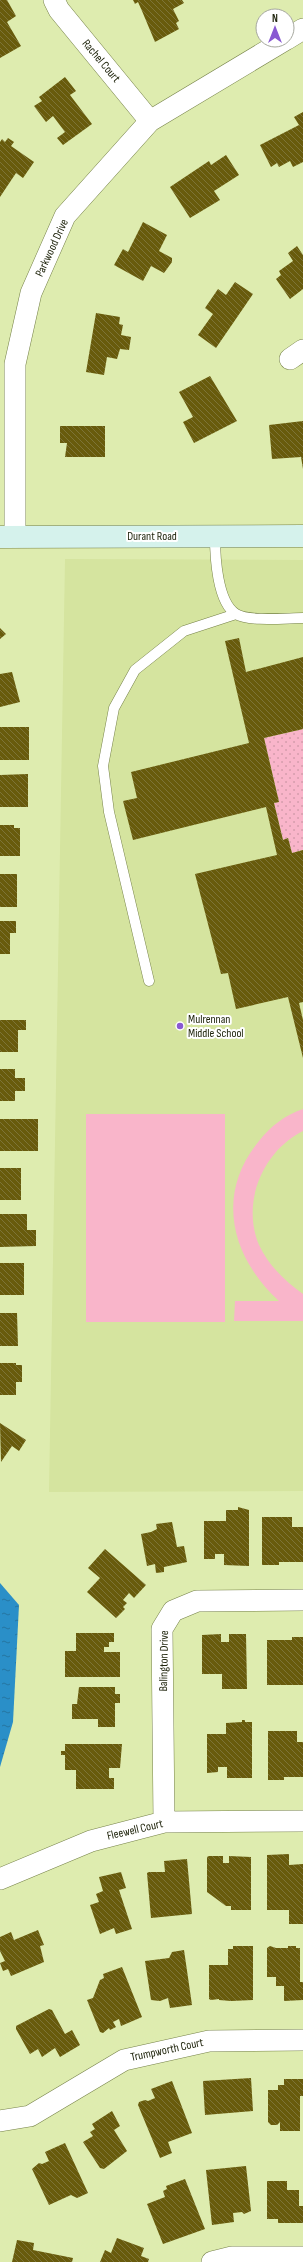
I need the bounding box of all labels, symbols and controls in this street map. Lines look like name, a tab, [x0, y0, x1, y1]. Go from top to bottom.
north arrow	[255, 8, 295, 48]
text: N	[272, 12, 278, 25]
street label: Rachel Court	[79, 36, 124, 86]
street label: Parkwood Drive	[32, 217, 72, 279]
street label: Durant Road	[127, 529, 177, 544]
place label: Mulrennan Middle School	[188, 1012, 244, 1041]
marker: Mulrennan Middle School	[175, 1021, 185, 1031]
street label: Balington Drive	[156, 1630, 172, 1692]
street label: Fleewell Court	[105, 1816, 165, 1844]
street label: Trumpworth Court	[129, 2035, 205, 2065]

